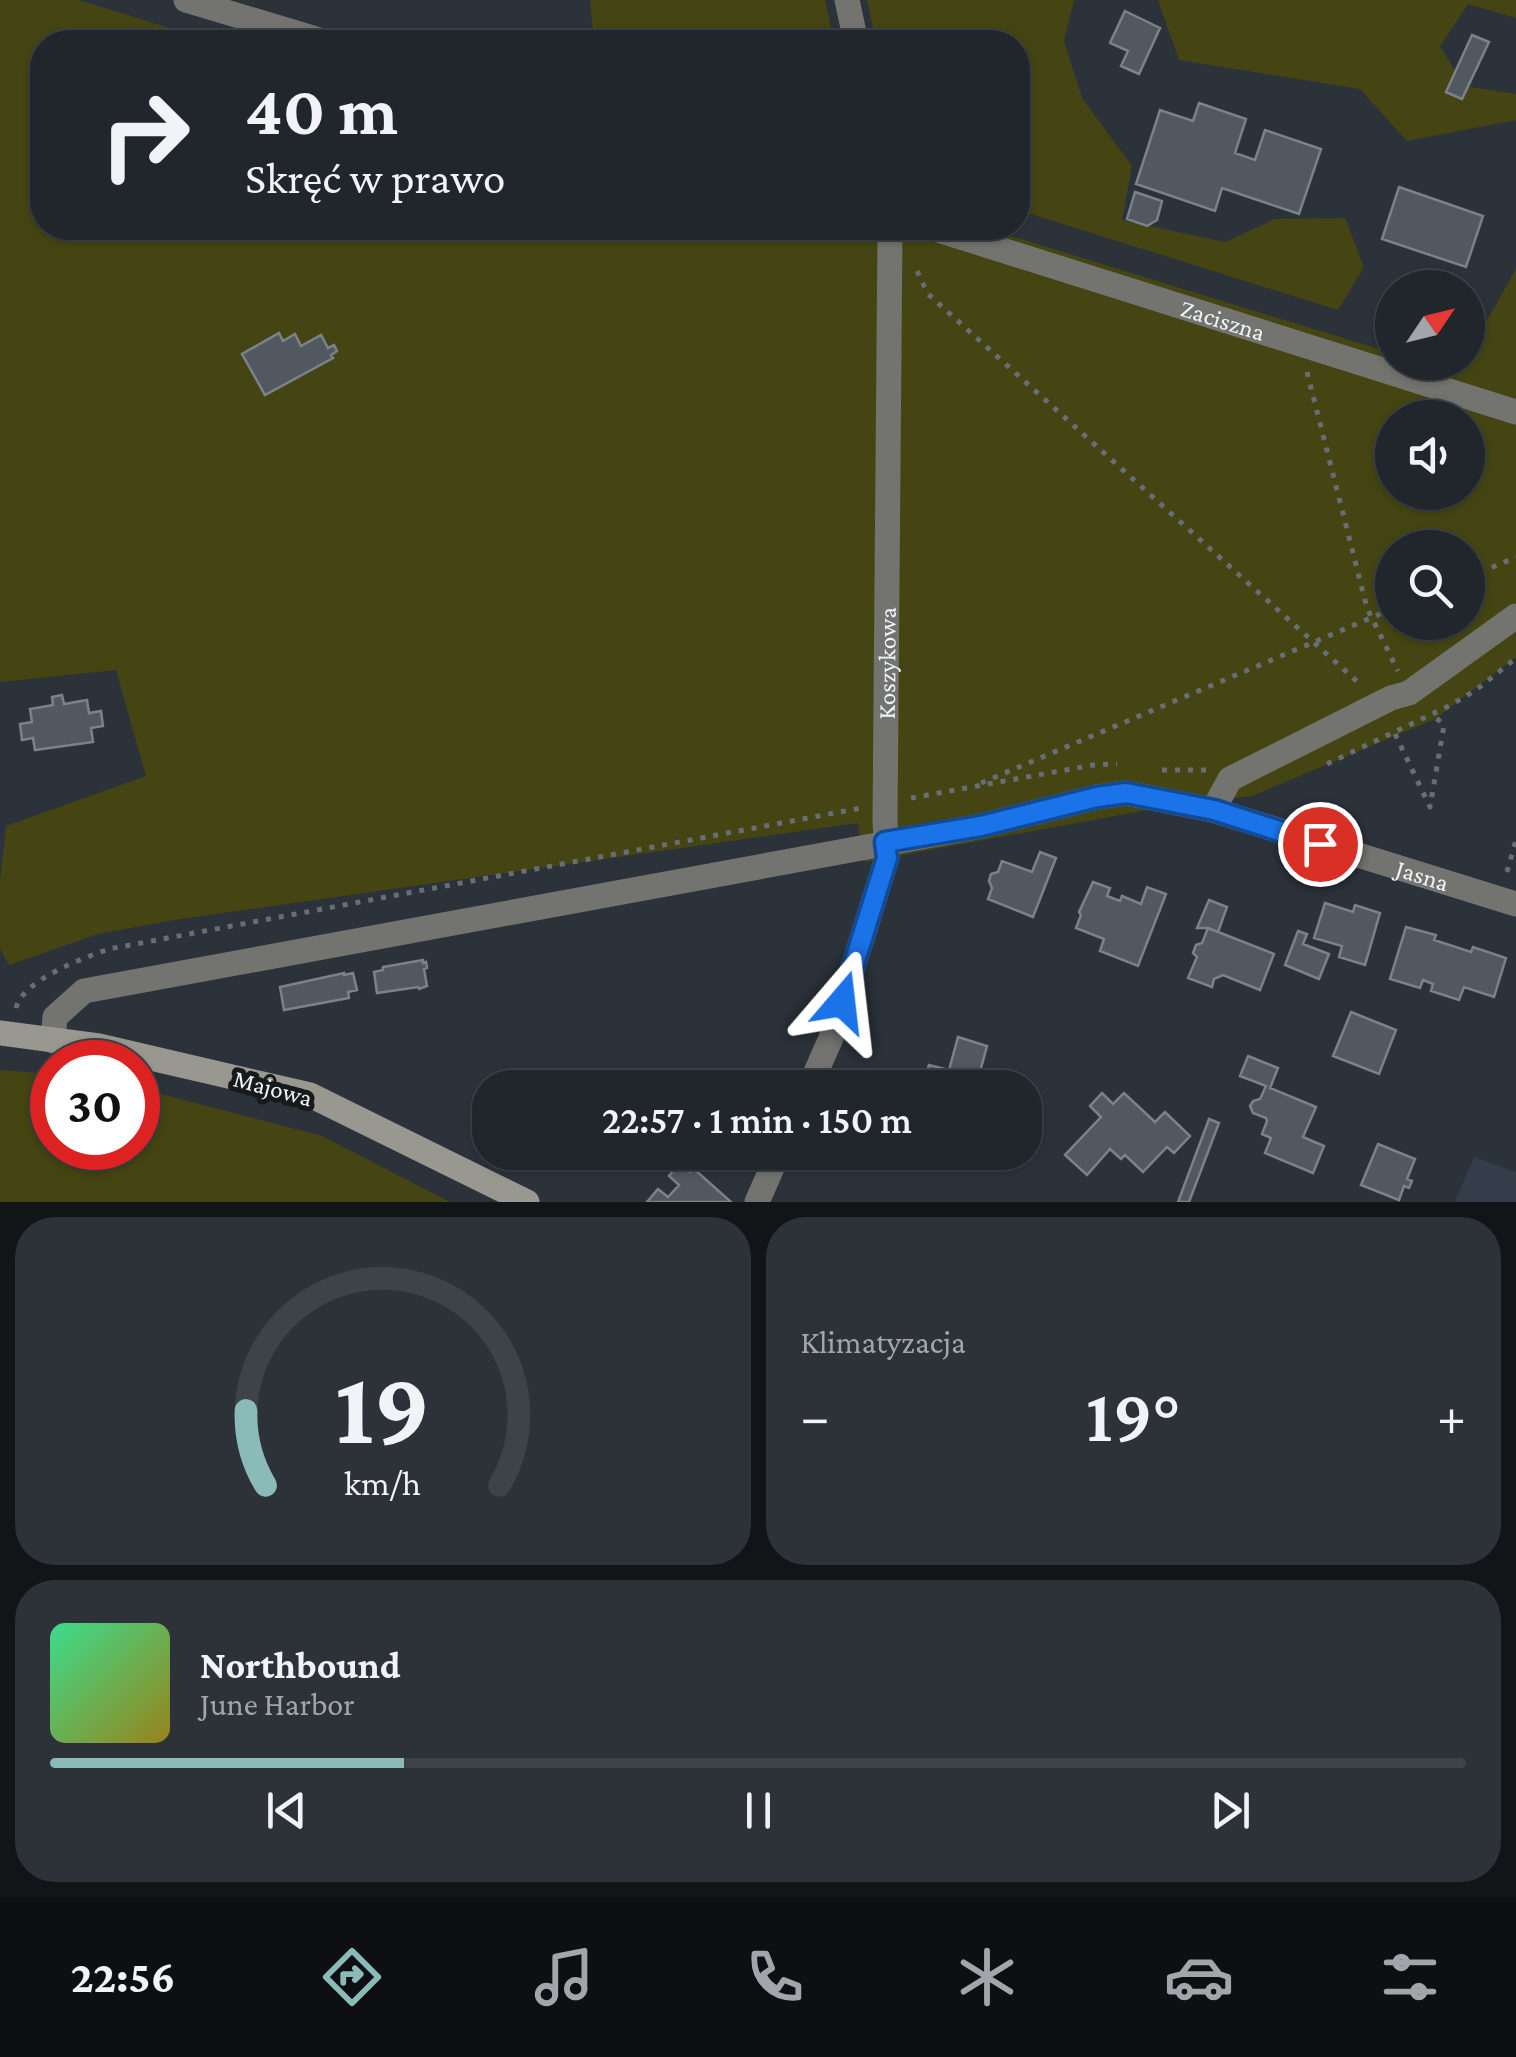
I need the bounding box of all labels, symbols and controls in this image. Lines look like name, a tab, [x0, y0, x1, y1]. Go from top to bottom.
icon: right	[80, 70, 210, 200]
text: 40 m	[245, 71, 398, 149]
text: Skręć w prawo	[245, 153, 505, 203]
north arrow	[1375, 270, 1485, 380]
map controls	[1375, 270, 1485, 640]
street label: Zaciszna	[1177, 294, 1269, 346]
button: sound	[1375, 400, 1485, 510]
button: search	[1375, 530, 1485, 640]
street label: Koszykowa	[872, 607, 901, 719]
pin	[1278, 802, 1363, 887]
icon: arrive	[1293, 817, 1348, 872]
street label: Jasna	[1391, 854, 1453, 896]
position arrow	[790, 950, 894, 1054]
speed limit sign: 30	[30, 1040, 160, 1170]
street label: Majowa	[230, 1065, 316, 1113]
text: 22:57 · 1 min · 150 m	[602, 1099, 912, 1141]
text: Klimatyzacja	[801, 1324, 966, 1360]
text: 19	[335, 1350, 431, 1465]
text: 19°	[1086, 1374, 1181, 1457]
text: −	[801, 1386, 830, 1447]
text: +	[1437, 1386, 1466, 1447]
text: km/h	[344, 1463, 421, 1503]
text: Northbound	[200, 1644, 401, 1686]
text: June Harbor	[200, 1686, 355, 1722]
icon: previous	[259, 1783, 314, 1838]
icon: pause	[731, 1783, 786, 1838]
icon: next	[1203, 1783, 1258, 1838]
icon: directions	[317, 1942, 387, 2012]
icon: music	[529, 1942, 599, 2012]
icon: phone	[740, 1942, 810, 2012]
icon: climate	[952, 1942, 1022, 2012]
icon: car	[1164, 1942, 1234, 2012]
icon: filters	[1375, 1942, 1445, 2012]
text: 22:56	[71, 1952, 175, 2002]

